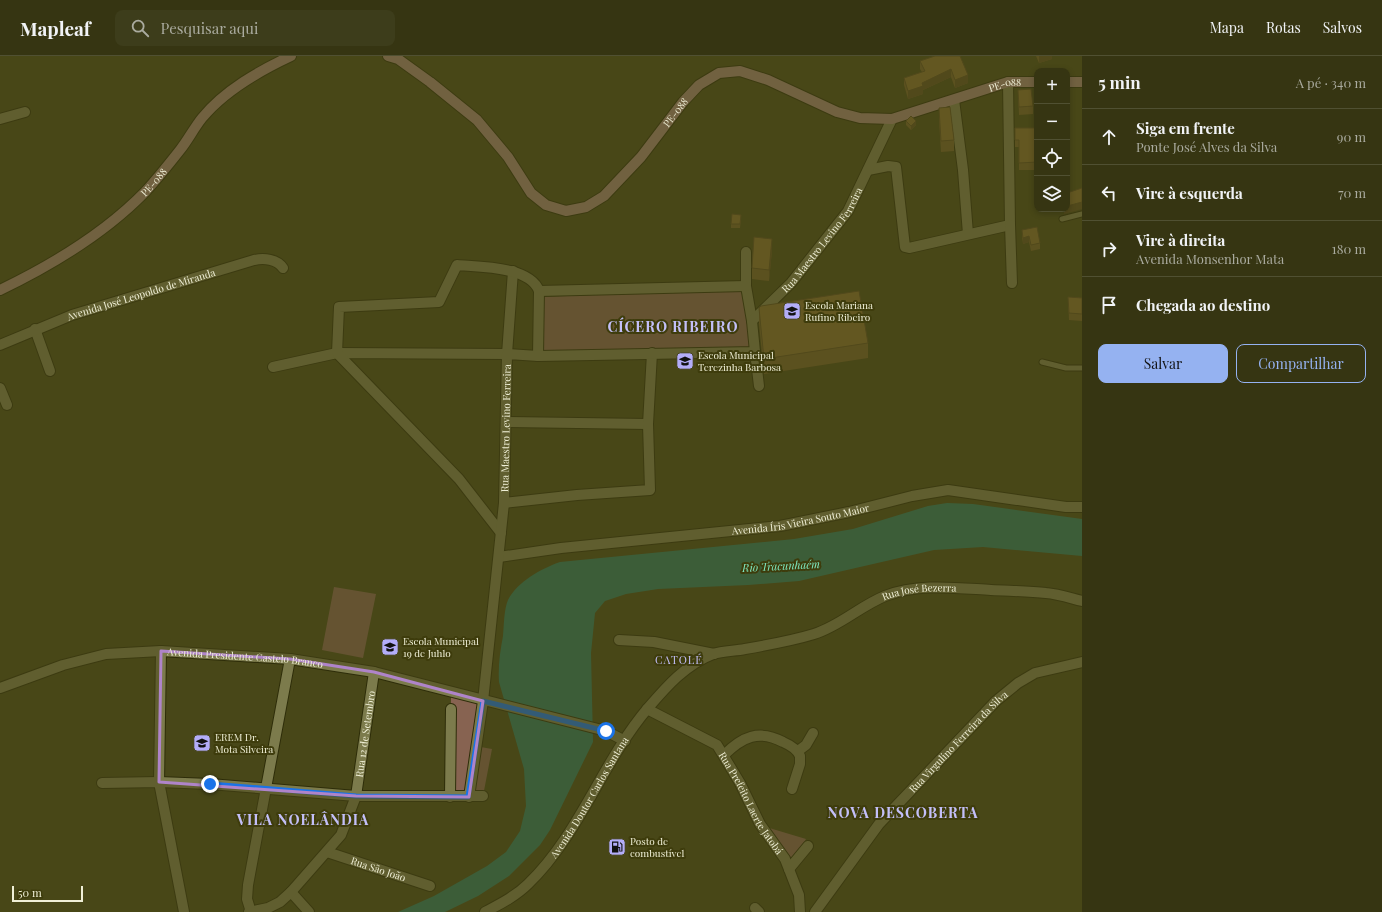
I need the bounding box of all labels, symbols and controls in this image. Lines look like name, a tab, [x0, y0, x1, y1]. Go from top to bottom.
search box	[115, 10, 395, 46]
text: Mapleaf	[20, 15, 91, 41]
icon: search	[129, 17, 151, 39]
text: Pesquisar aqui	[161, 18, 258, 38]
text: Mapa	[1210, 18, 1244, 37]
text: Rotas	[1266, 18, 1301, 37]
text: Salvos	[1323, 18, 1362, 37]
map controls	[1034, 68, 1070, 212]
button: +	[1034, 68, 1070, 104]
text: 5 min	[1098, 71, 1141, 93]
text: A pé · 340 m	[1296, 74, 1366, 91]
street label: PE-088	[987, 75, 1021, 95]
street label: PE-088	[660, 94, 691, 130]
button: −	[1034, 104, 1070, 140]
text: Siga em frente	[1136, 118, 1235, 138]
icon: ahead	[1098, 126, 1120, 148]
text: 90 m	[1337, 128, 1366, 145]
text: Ponte José Alves da Silva	[1136, 138, 1277, 155]
button: locate	[1034, 140, 1070, 176]
street label: PE-088	[138, 165, 170, 199]
button: layers	[1034, 176, 1070, 212]
icon: left	[1098, 182, 1120, 204]
text: Vire à esquerda	[1136, 183, 1243, 203]
text: 70 m	[1338, 184, 1366, 201]
street label: Rua Maestro Levino Ferreira	[778, 185, 865, 296]
text: Vire à direita	[1136, 230, 1225, 250]
icon: right	[1098, 238, 1120, 260]
text: 180 m	[1332, 240, 1366, 257]
text: Avenida Monsenhor Mata	[1136, 250, 1284, 267]
street label: Avenida José Leopoldo de Miranda	[64, 265, 217, 324]
icon: arrive	[1098, 294, 1120, 316]
text: Chegada ao destino	[1136, 295, 1270, 315]
place label: Escola Mariana Rufino Ribeiro	[805, 298, 873, 324]
school or university icon: Escola Mariana Rufino Ribeiro	[782, 301, 802, 321]
district label: CÍCERO RIBEIRO	[607, 317, 739, 336]
button: Salvar	[1098, 344, 1228, 383]
button: Compartilhar	[1236, 344, 1366, 383]
place label: Escola Municipal Terezinha Barbosa	[698, 348, 781, 374]
school or university icon: Escola Municipal Terezinha Barbosa	[675, 351, 695, 371]
street label: Rua Maestro Levino Ferreira	[497, 364, 514, 492]
street label: Avenida Íris Vieira Souto Maior	[730, 500, 871, 538]
water label: Rio Tracunhaém	[741, 556, 820, 575]
street label: Rua José Bezerra	[880, 580, 957, 604]
place label: Escola Municipal 19 de Juhlo	[403, 634, 479, 660]
school or university icon: Escola Municipal 19 de Juhlo	[380, 637, 400, 657]
street label: Avenida Presidente Castelo Branco	[166, 644, 325, 671]
district label: CATOLÉ	[655, 652, 703, 667]
street label: Rua Virgulino Ferreira da Silva	[905, 687, 1010, 796]
street label: Rua 12 de Setembro	[352, 689, 378, 778]
route start	[597, 722, 615, 740]
place label: EREM Dr. Mota Silveira	[215, 730, 273, 756]
school or university icon: EREM Dr. Mota Silveira	[192, 733, 212, 753]
street label: Avenida Doutor Carlos Santana	[546, 734, 632, 862]
street label: Rua Prefeito Laerte Jatobá	[716, 749, 786, 857]
route end	[201, 775, 219, 793]
district label: NOVA DESCOBERTA	[827, 803, 979, 822]
district label: VILA NOELÂNDIA	[236, 810, 369, 829]
place label: Posto de combustível	[630, 834, 684, 860]
fuel station icon: Posto de combustível	[607, 837, 627, 857]
street label: Rua São João	[349, 853, 408, 885]
scale bar	[12, 884, 83, 903]
text: 50 m	[18, 885, 42, 900]

